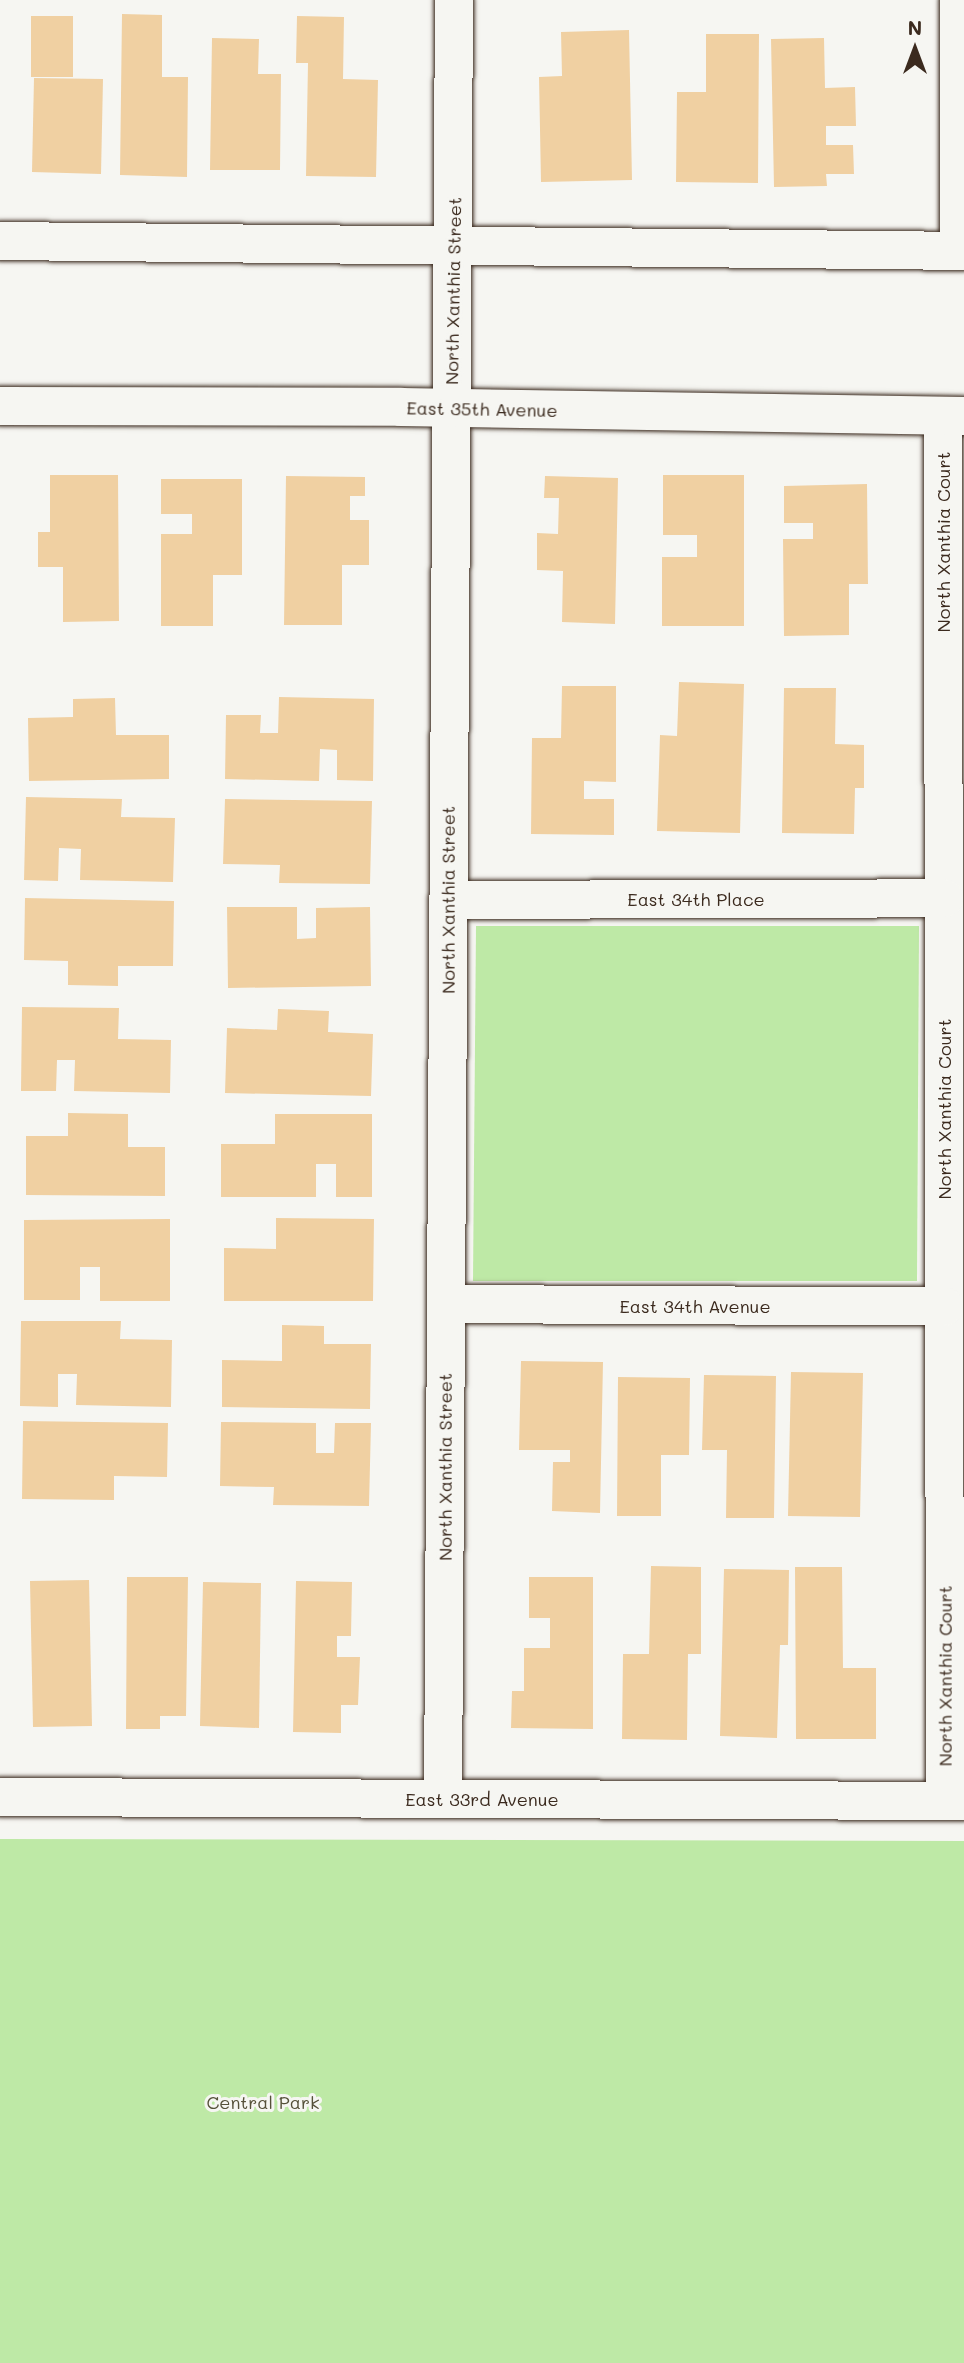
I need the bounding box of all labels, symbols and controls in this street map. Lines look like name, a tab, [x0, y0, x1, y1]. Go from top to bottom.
north arrow	[880, 14, 950, 84]
text: N	[908, 15, 922, 40]
street label: North Xanthia Street	[441, 197, 465, 385]
street label: East 35th Avenue	[406, 397, 558, 421]
street label: North Xanthia Court	[932, 452, 954, 632]
street label: North Xanthia Street	[437, 806, 459, 994]
street label: East 34th Place	[627, 888, 765, 910]
street label: North Xanthia Court	[933, 1019, 955, 1199]
street label: East 34th Avenue	[619, 1295, 771, 1317]
street label: North Xanthia Street	[434, 1373, 456, 1561]
street label: North Xanthia Court	[934, 1586, 956, 1766]
street label: East 33rd Avenue	[405, 1788, 559, 1810]
park label: Central Park	[206, 2091, 320, 2113]

